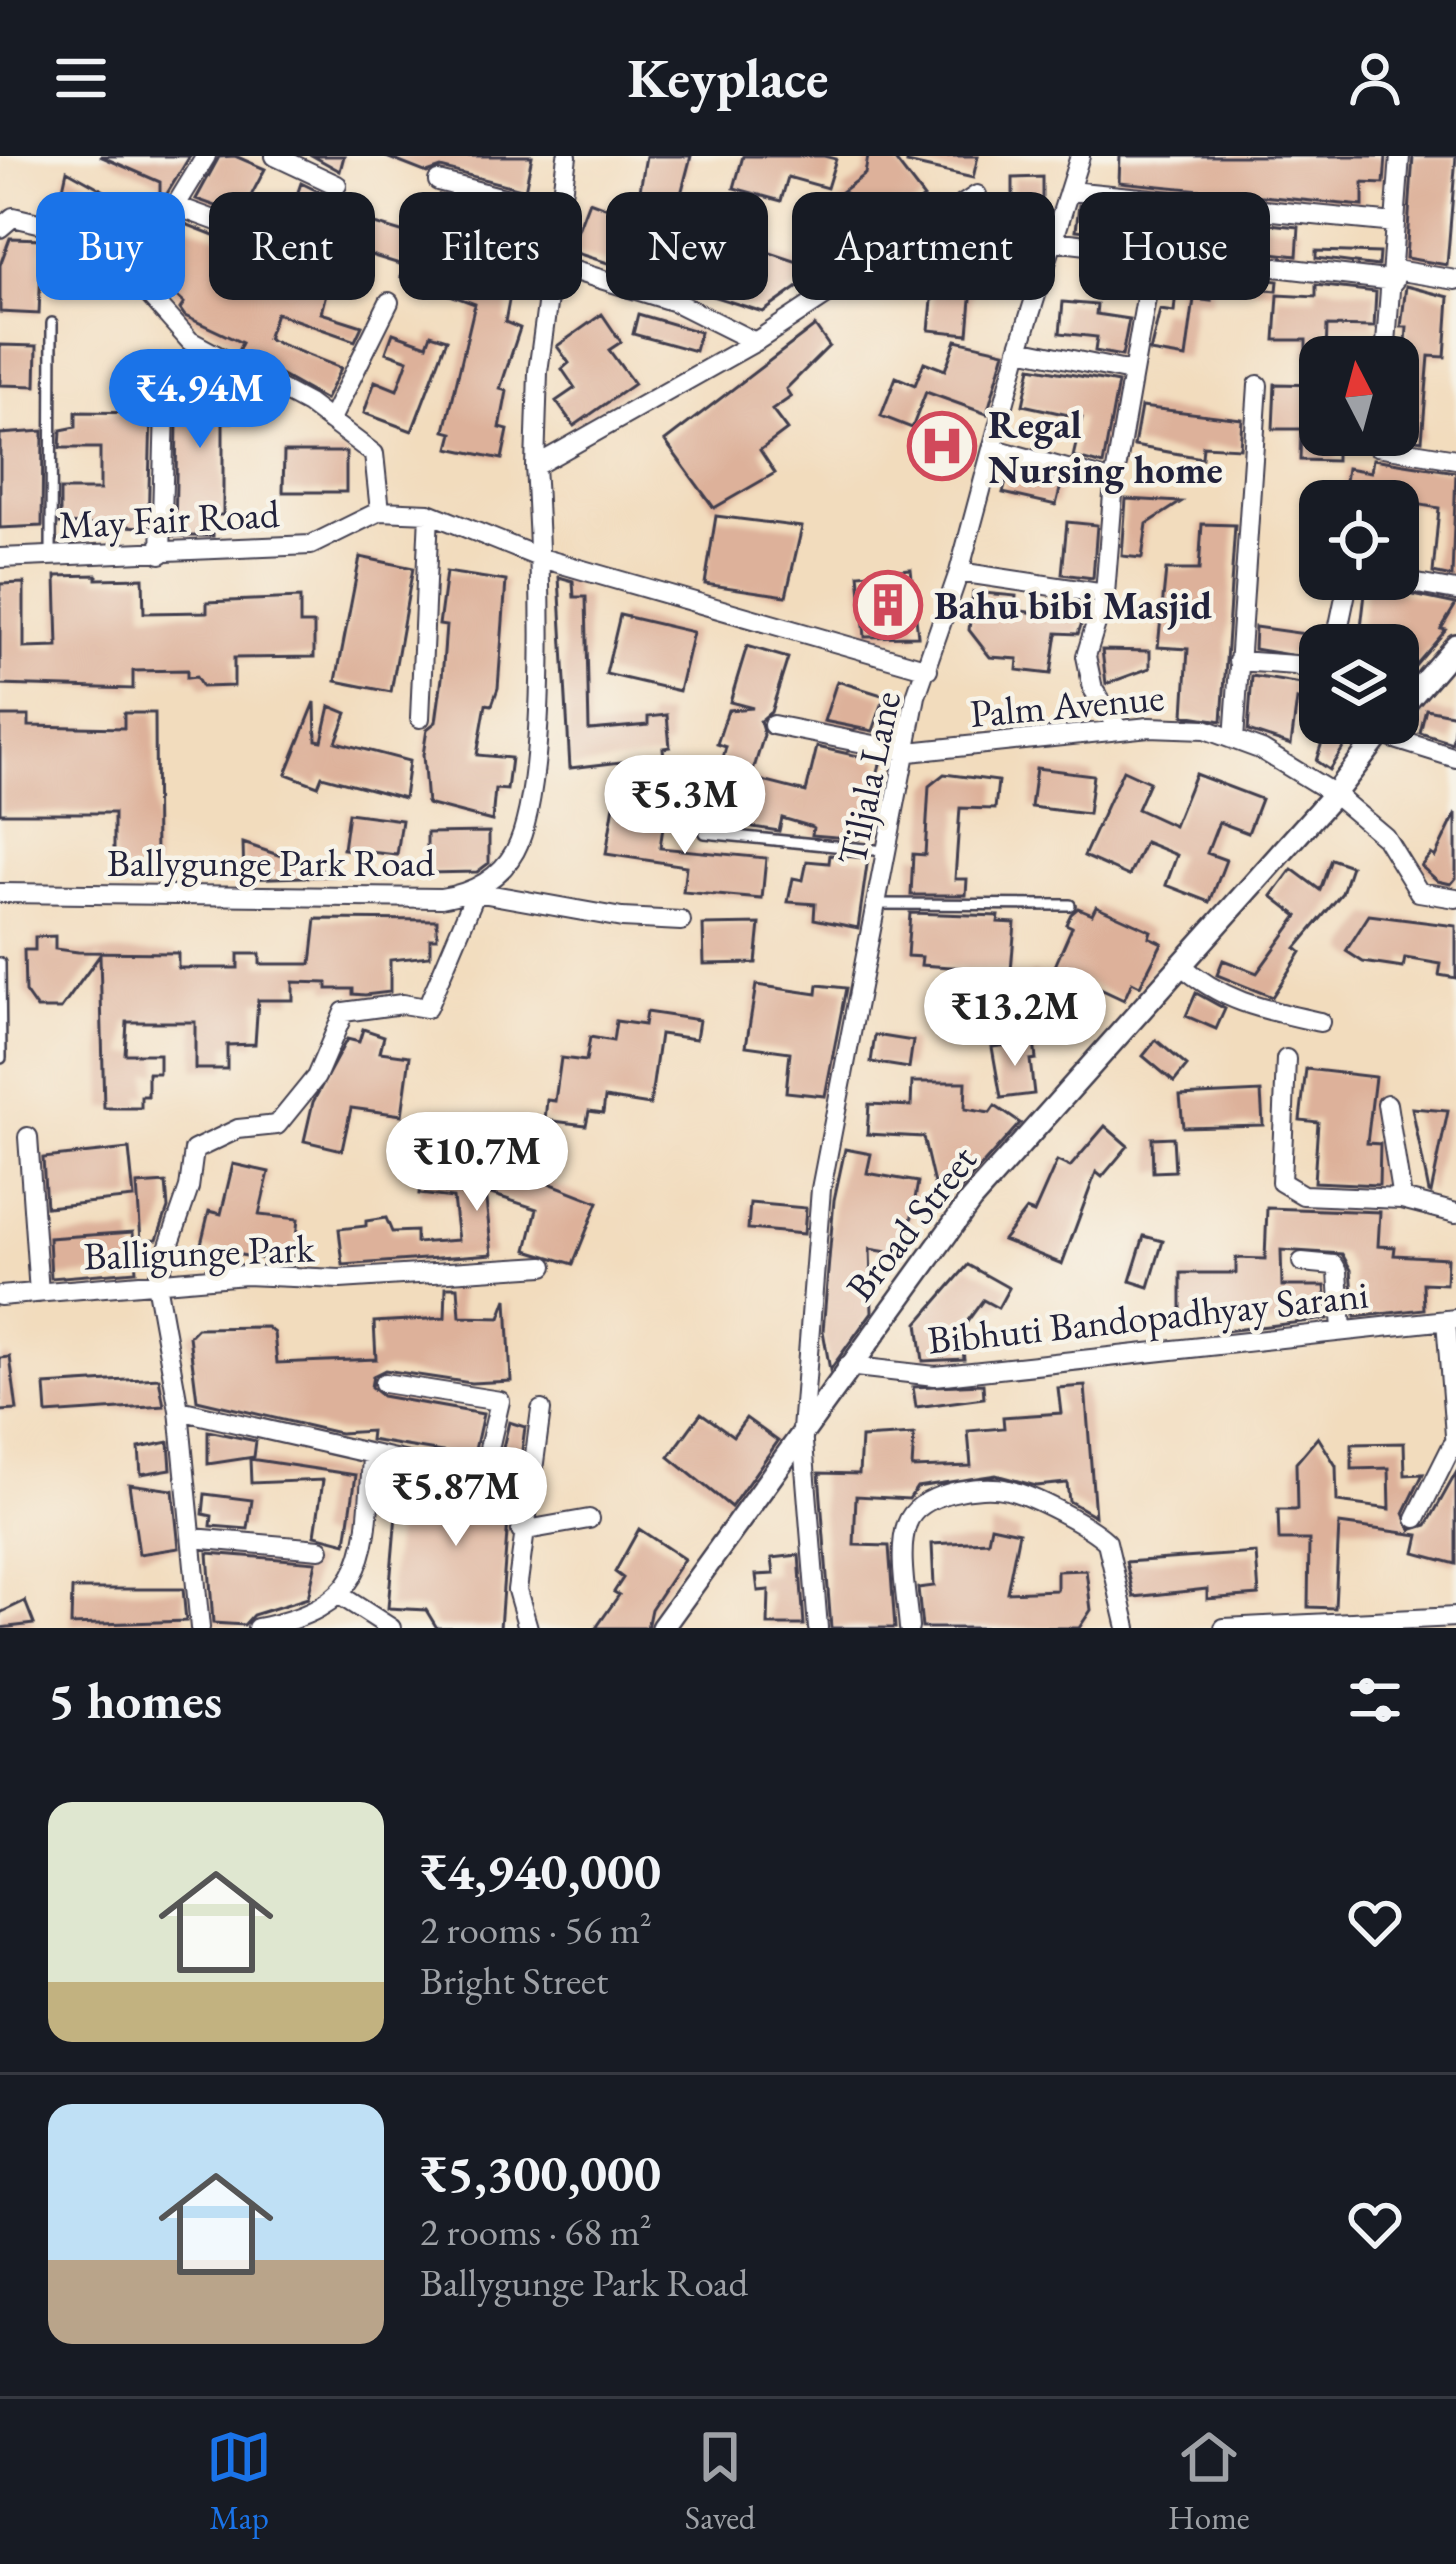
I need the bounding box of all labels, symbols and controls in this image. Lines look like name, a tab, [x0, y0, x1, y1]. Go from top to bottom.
text: Keyplace	[627, 43, 829, 113]
icon: menu	[48, 45, 114, 111]
icon: person	[1342, 45, 1408, 111]
chip: Buy	[36, 192, 185, 300]
chip: Rent	[209, 192, 375, 300]
chip: Filters	[399, 192, 582, 300]
chip: New	[606, 192, 768, 300]
chip: Apartment	[792, 192, 1055, 300]
chip: House	[1079, 192, 1270, 300]
north arrow	[1299, 336, 1419, 456]
map controls	[1299, 336, 1419, 744]
pin: ₹4.94M	[102, 349, 298, 451]
text: ₹4.94M	[136, 362, 264, 413]
place label: Regal Nursing home	[988, 399, 1223, 495]
hospital icon: Regal Nursing home	[907, 411, 977, 481]
button: locate	[1299, 480, 1419, 600]
street label: May Fair Road	[57, 488, 281, 550]
building icon: Bahu bibi Masjid	[853, 570, 923, 640]
place label: Bahu bibi Masjid	[934, 580, 1213, 631]
button: layers	[1299, 624, 1419, 744]
street label: Palm Avenue	[968, 671, 1166, 739]
street label: Tiljala Lane	[826, 686, 912, 870]
pin: ₹5.3M	[601, 755, 769, 857]
text: ₹5.3M	[631, 768, 739, 819]
street label: Ballygunge Park Road	[107, 837, 435, 888]
pin: ₹13.2M	[917, 967, 1113, 1069]
text: ₹13.2M	[951, 980, 1079, 1031]
pin: ₹10.7M	[379, 1112, 575, 1214]
text: ₹10.7M	[413, 1125, 541, 1176]
street label: Broad Street	[835, 1135, 987, 1311]
street label: Balligunge Park	[83, 1222, 316, 1282]
street label: Bibhuti Bandopadhyay Sarani	[925, 1269, 1371, 1365]
pin: ₹5.87M	[358, 1447, 554, 1549]
text: ₹5.87M	[392, 1460, 520, 1511]
text: 5 homes	[48, 1667, 222, 1733]
icon: filters	[1342, 1667, 1408, 1733]
text: ₹4,940,000	[420, 1838, 661, 1904]
icon: home	[144, 1850, 288, 1994]
icon: heart	[1342, 1889, 1408, 1955]
text: 2 rooms · 56 m²	[420, 1904, 652, 1955]
text: Bright Street	[420, 1955, 608, 2006]
text: ₹5,300,000	[420, 2140, 661, 2206]
icon: home	[144, 2152, 288, 2296]
icon: heart	[1342, 2191, 1408, 2257]
text: 2 rooms · 68 m²	[420, 2206, 652, 2257]
text: Ballygunge Park Road	[420, 2257, 748, 2308]
tab: Map	[206, 2424, 272, 2539]
tab: Saved	[685, 2424, 756, 2539]
tab: Home	[1168, 2424, 1250, 2539]

